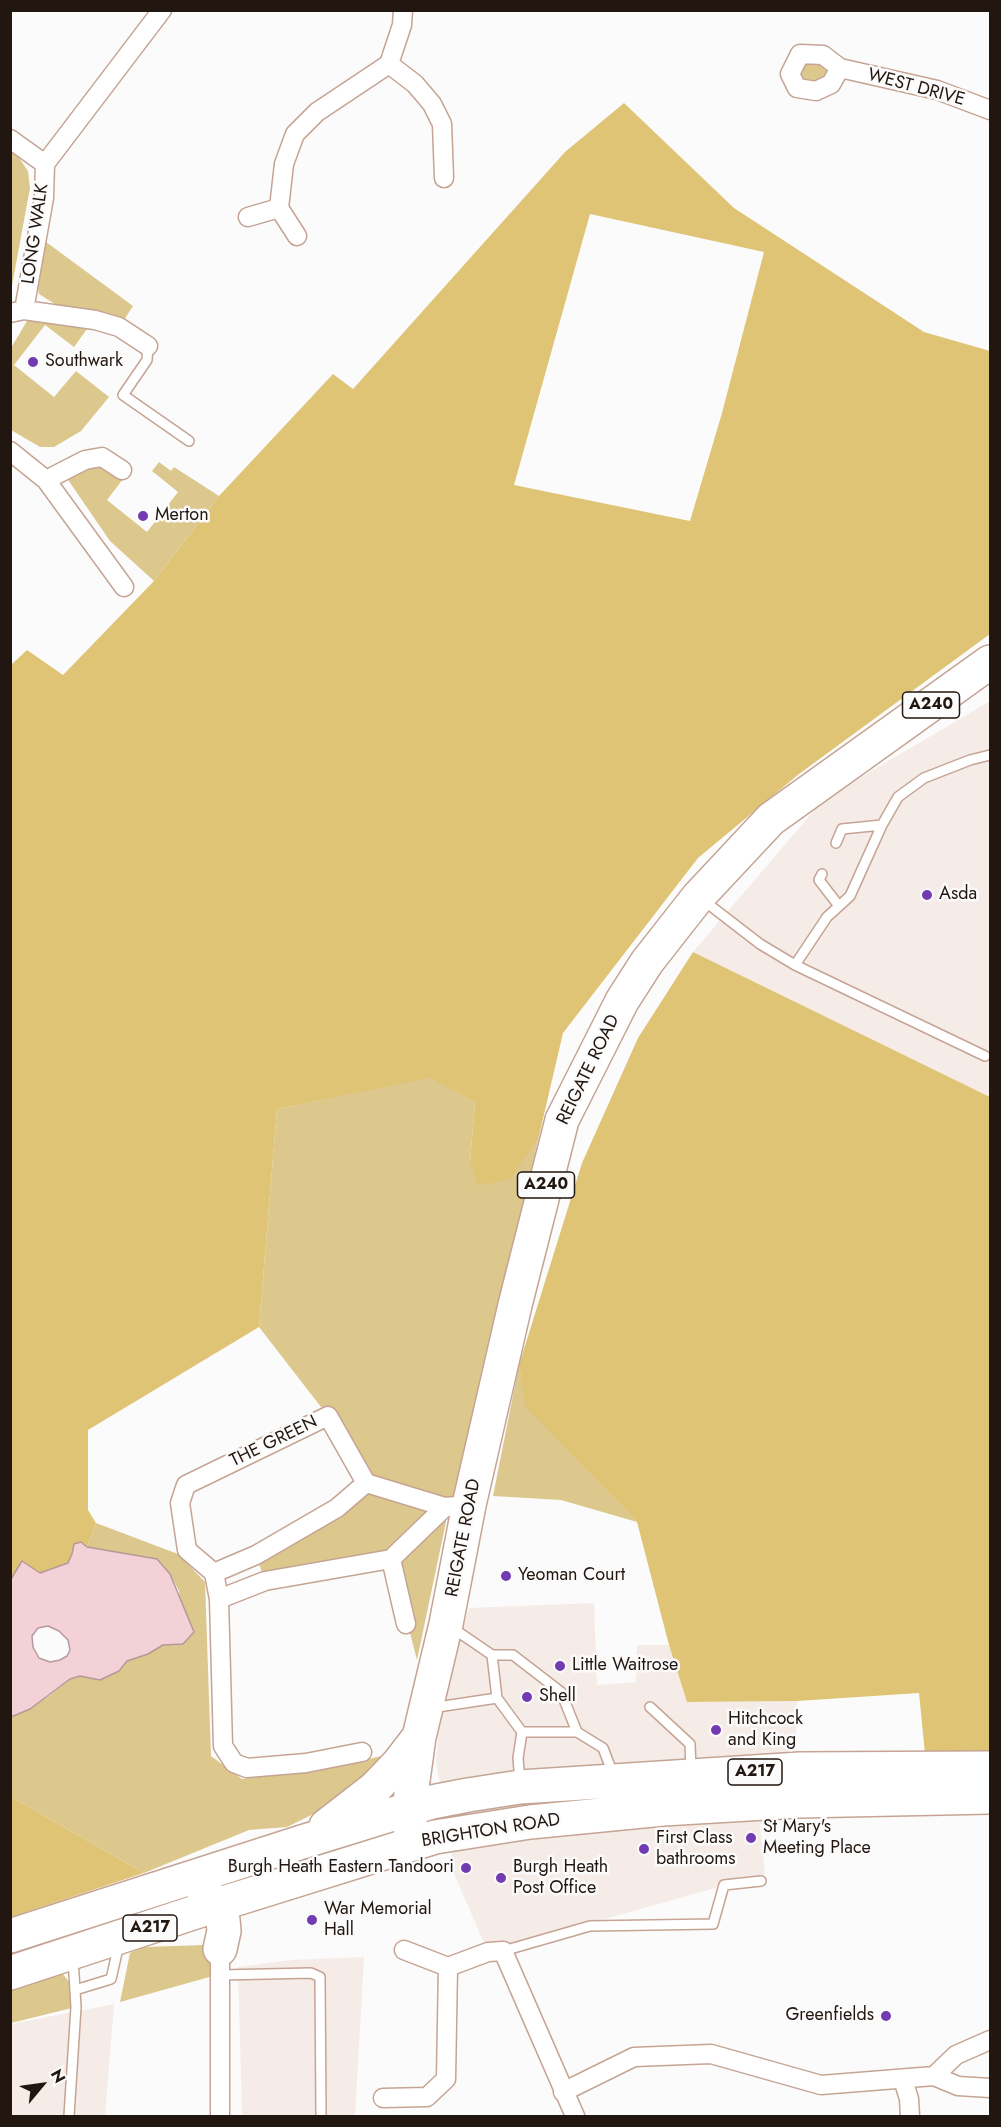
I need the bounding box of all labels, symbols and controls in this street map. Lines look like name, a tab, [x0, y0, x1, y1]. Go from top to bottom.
street label: WEST DRIVE	[865, 65, 967, 111]
street label: LONG WALK	[18, 182, 54, 286]
place label: Southwark	[45, 351, 123, 373]
marker: Southwark	[26, 355, 40, 369]
place label: Merton	[155, 505, 209, 527]
marker: Merton	[136, 509, 150, 523]
road number: A240	[902, 692, 960, 718]
place label: Asda	[939, 884, 977, 906]
marker: Asda	[920, 888, 934, 902]
street label: REIGATE ROAD	[553, 1011, 625, 1129]
road number: A240	[518, 1172, 574, 1198]
street label: THE GREEN	[227, 1412, 321, 1472]
street label: REIGATE ROAD	[442, 1477, 486, 1599]
place label: Yeoman Court	[518, 1565, 625, 1587]
marker: Yeoman Court	[499, 1569, 513, 1583]
place label: Little Waitrose	[572, 1655, 678, 1677]
marker: Little Waitrose	[553, 1659, 567, 1673]
place label: Shell	[539, 1686, 576, 1708]
marker: Shell	[520, 1690, 534, 1704]
place label: Hitchcock and King	[728, 1709, 803, 1752]
marker: Hitchcock and King	[709, 1723, 723, 1737]
road number: A217	[728, 1759, 782, 1785]
street label: BRIGHTON ROAD	[420, 1809, 562, 1853]
place label: St Mary's Meeting Place	[763, 1817, 871, 1860]
place label: First Class bathrooms	[656, 1828, 736, 1870]
marker: St Mary's Meeting Place	[744, 1831, 758, 1845]
marker: First Class bathrooms	[637, 1842, 651, 1856]
place label: Burgh Heath Eastern Tandoori	[228, 1857, 454, 1879]
place label: Burgh Heath Post Office	[513, 1857, 608, 1900]
marker: Burgh Heath Eastern Tandoori	[459, 1861, 473, 1875]
marker: Burgh Heath Post Office	[494, 1871, 508, 1885]
place label: War Memorial Hall	[324, 1899, 432, 1942]
marker: War Memorial Hall	[305, 1913, 319, 1927]
road number: A217	[123, 1915, 177, 1941]
place label: Greenfields	[785, 2005, 874, 2027]
marker: Greenfields	[879, 2009, 893, 2023]
north arrow	[12, 2055, 72, 2115]
text: N	[45, 2065, 71, 2087]

